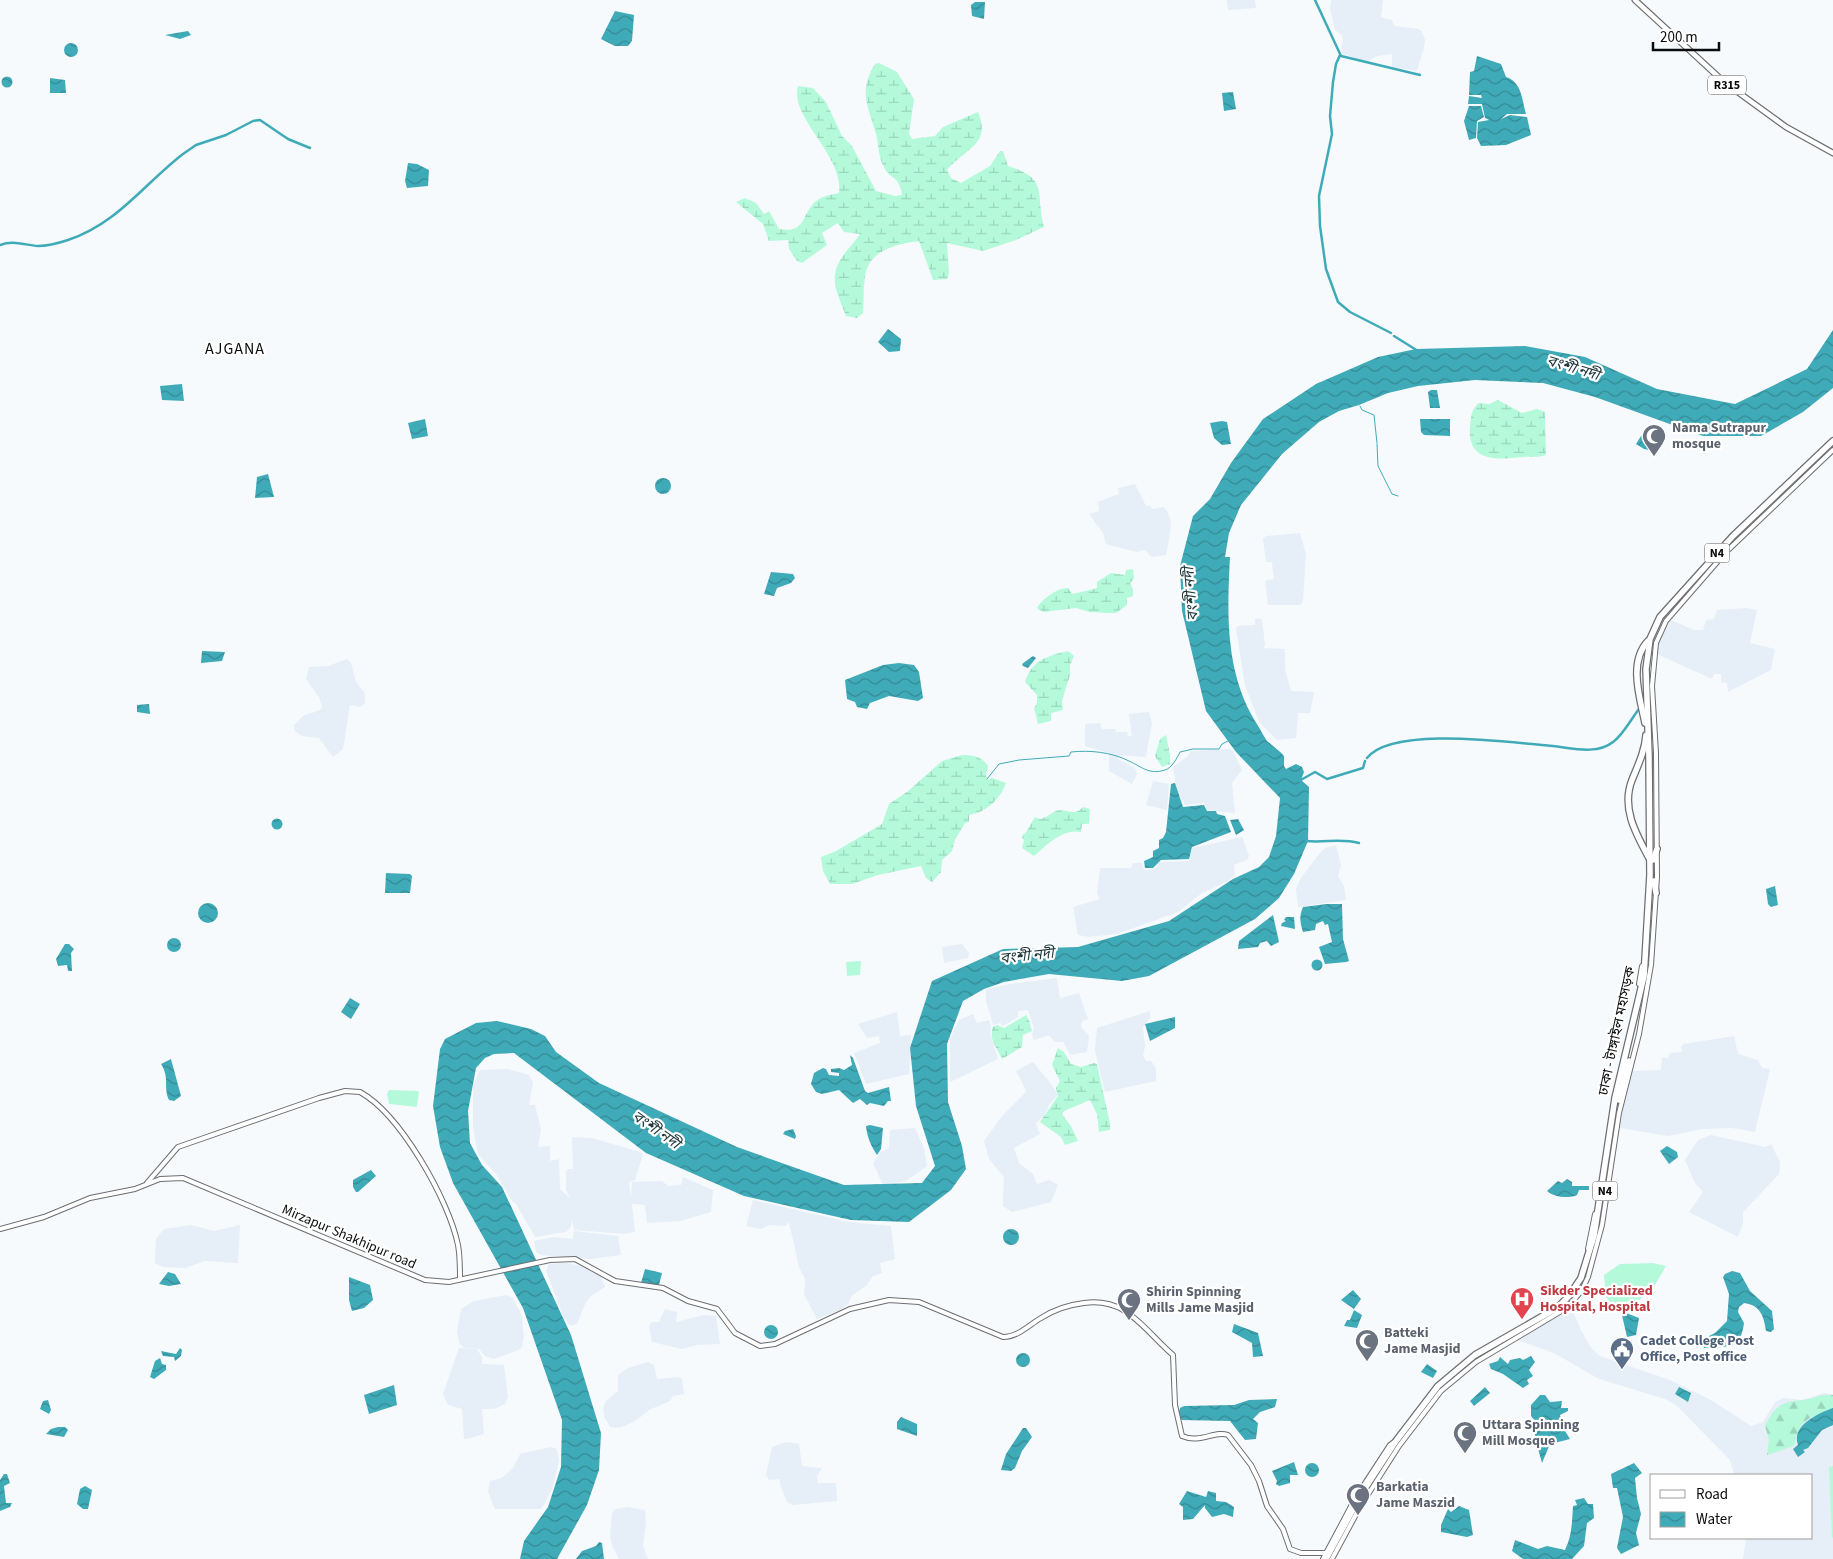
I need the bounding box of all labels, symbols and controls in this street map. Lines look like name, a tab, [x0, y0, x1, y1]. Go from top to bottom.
scale bar	[1653, 20, 1719, 52]
text: 200 m	[1660, 27, 1698, 48]
road number: R315	[1708, 76, 1746, 94]
district label: AJGANA	[205, 338, 265, 360]
water label: বংশী নদী	[1544, 350, 1605, 387]
place label: Nama Sutrapur mosque	[1672, 418, 1766, 454]
mosque icon: Nama Sutrapur mosque	[1641, 423, 1667, 457]
road number: N4	[1704, 544, 1730, 562]
water label: বংশী নদী	[1178, 563, 1204, 622]
water label: বংশী নদী	[999, 942, 1058, 969]
street label: ঢাকা - টাঙ্গাইল মহাসড়ক	[1593, 964, 1641, 1098]
water label: বংশী নদী	[628, 1106, 687, 1156]
road number: N4	[1592, 1182, 1618, 1200]
street label: Mirzapur Shakhipur road	[279, 1200, 419, 1274]
place label: Sikder Specialized Hospital, Hospital	[1540, 1281, 1653, 1317]
place label: Shirin Spinning Mills Jame Masjid	[1146, 1282, 1254, 1318]
hospital icon: Sikder Specialized Hospital, Hospital	[1509, 1286, 1535, 1320]
mosque icon: Shirin Spinning Mills Jame Masjid	[1116, 1287, 1142, 1321]
place label: Batteki Jame Masjid	[1384, 1323, 1461, 1359]
mosque icon: Batteki Jame Masjid	[1354, 1328, 1380, 1362]
place label: Cadet College Post Office, Post office	[1640, 1331, 1755, 1367]
public building icon: Cadet College Post Office, Post office	[1609, 1336, 1635, 1370]
place label: Uttara Spinning Mill Mosque	[1482, 1415, 1580, 1451]
mosque icon: Uttara Spinning Mill Mosque	[1452, 1420, 1478, 1454]
legend	[1650, 1474, 1813, 1539]
place label: Barkatia Jame Maszid	[1376, 1477, 1455, 1513]
mosque icon: Barkatia Jame Maszid	[1345, 1482, 1371, 1516]
text: Road	[1696, 1484, 1728, 1505]
text: Water	[1696, 1509, 1733, 1530]

